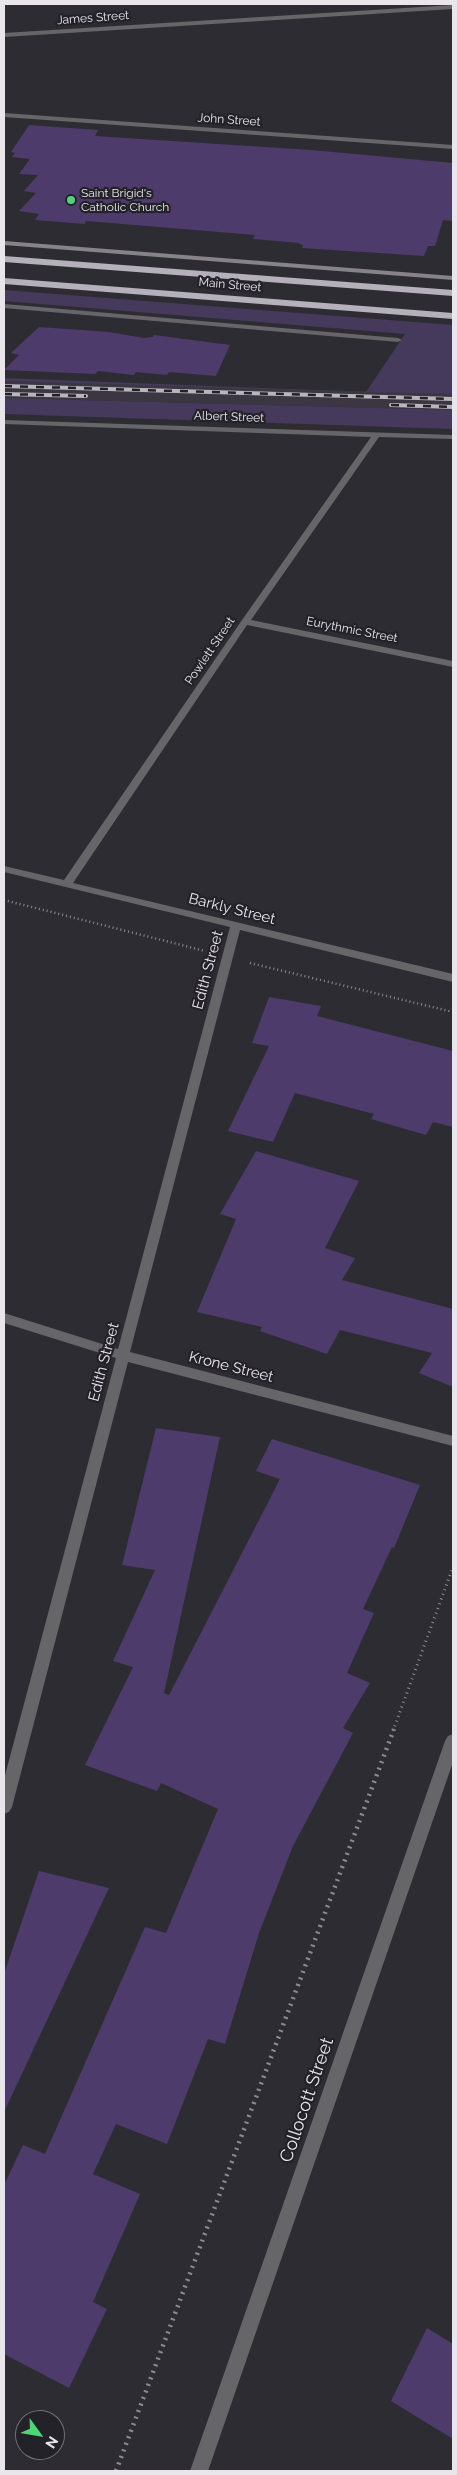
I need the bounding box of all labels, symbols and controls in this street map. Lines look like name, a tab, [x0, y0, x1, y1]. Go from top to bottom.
street label: James Street	[56, 8, 130, 28]
street label: John Street	[197, 111, 261, 129]
place label: Saint Brigid's Catholic Church	[81, 186, 169, 214]
marker: Saint Brigid's Catholic Church	[65, 194, 77, 206]
street label: Main Street	[198, 275, 262, 295]
street label: Albert Street	[194, 409, 264, 425]
street label: Powlett Street	[182, 614, 238, 688]
street label: Eurythmic Street	[305, 614, 399, 646]
street label: Barkly Street	[187, 890, 277, 928]
street label: Edith Street	[189, 929, 227, 1011]
street label: Edith Street	[85, 1321, 123, 1403]
street label: Krone Street	[187, 1348, 275, 1386]
street label: Collocott Street	[276, 2035, 338, 2165]
north arrow	[15, 2410, 65, 2460]
text: N	[42, 2434, 61, 2451]

